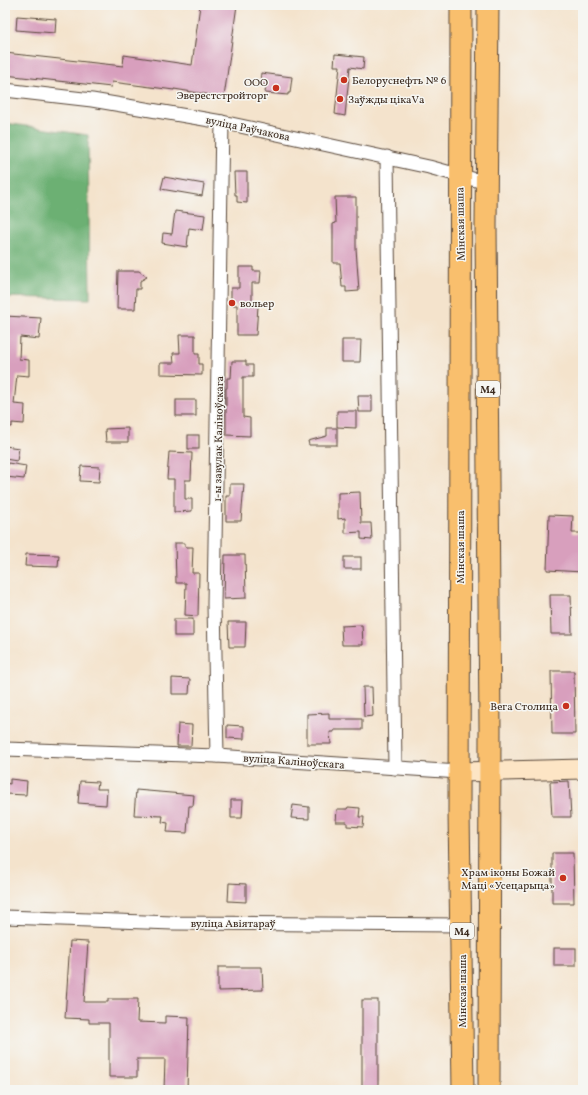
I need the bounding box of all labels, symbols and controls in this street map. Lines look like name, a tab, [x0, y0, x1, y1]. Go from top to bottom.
place label: Белоруснефть № 6	[352, 74, 447, 89]
marker: Белоруснефть № 6	[339, 75, 349, 85]
place label: ООО Эверестстройторг	[177, 76, 268, 104]
marker: ООО Эверестстройторг	[271, 83, 281, 93]
place label: Заўжды цікаVа	[348, 93, 425, 108]
marker: Заўжды цікаVа	[335, 94, 345, 104]
street label: вуліца Раўчакова	[204, 113, 292, 146]
street label: Мінская шаша	[453, 186, 470, 261]
place label: вольер	[240, 297, 274, 312]
marker: вольер	[227, 298, 237, 308]
street label: 1-ы завулак Каліноўскага	[211, 375, 228, 502]
road number: М4	[476, 381, 500, 397]
street label: Мінская шаша	[454, 510, 469, 584]
place label: Вега Столица	[490, 700, 559, 715]
marker: Вега Столица	[561, 701, 571, 711]
street label: вуліца Каліноўскага	[243, 751, 346, 774]
place label: Храм іконы Божай Маці «Усецарыца»	[461, 866, 555, 894]
marker: Храм іконы Божай Маці «Усецарыца»	[558, 873, 568, 883]
street label: вуліца Авіятараў	[191, 917, 275, 932]
road number: М4	[450, 923, 474, 939]
street label: Мінская шаша	[456, 954, 471, 1028]

